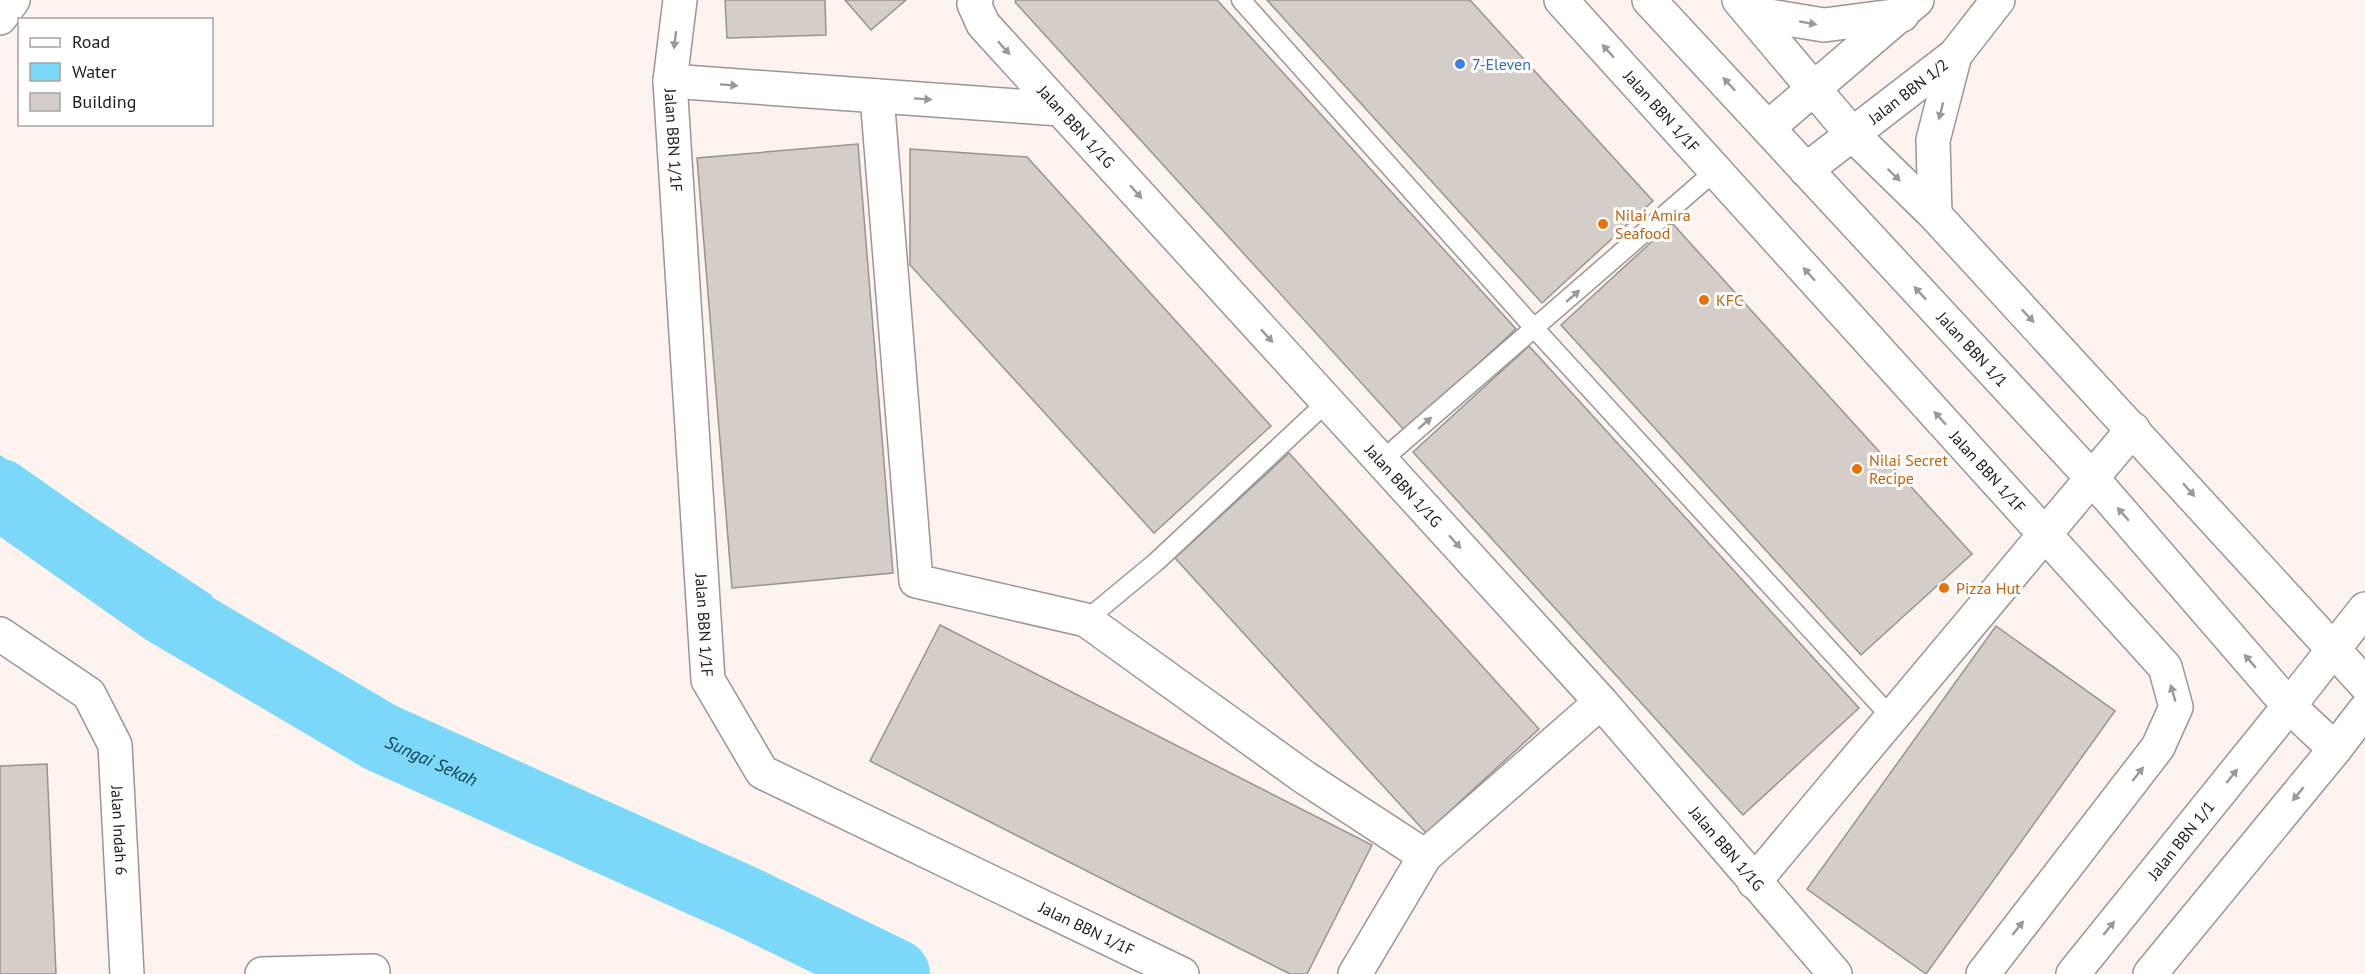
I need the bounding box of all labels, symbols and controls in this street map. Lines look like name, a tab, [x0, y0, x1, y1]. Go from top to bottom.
legend	[18, 18, 213, 126]
one-way arrow	[1799, 18, 1818, 27]
text: Road	[72, 30, 110, 53]
one-way arrow	[670, 31, 680, 50]
one-way arrow	[997, 40, 1010, 55]
one-way arrow	[1602, 44, 1615, 59]
place label: 7-Eleven	[1472, 54, 1531, 74]
street label: Jalan BBN 1/2	[1864, 54, 1952, 129]
marker: 7-Eleven	[1453, 57, 1467, 71]
text: Water	[72, 60, 116, 83]
street label: Jalan BBN 1/1F	[1619, 65, 1704, 156]
one-way arrow	[1722, 78, 1736, 92]
one-way arrow	[719, 80, 738, 90]
street label: Jalan BBN 1/1G	[1033, 80, 1119, 172]
street label: Jalan BBN 1/1F	[660, 87, 687, 193]
text: Building	[72, 90, 136, 113]
one-way arrow	[914, 94, 933, 104]
one-way arrow	[1935, 102, 1945, 121]
one-way arrow	[1886, 167, 1900, 181]
one-way arrow	[1129, 184, 1142, 199]
place label: Nilai Amira Seafood	[1615, 205, 1691, 243]
marker: Nilai Amira Seafood	[1596, 217, 1610, 231]
one-way arrow	[1803, 267, 1816, 282]
one-way arrow	[1914, 286, 1927, 301]
one-way arrow	[1565, 289, 1581, 302]
place label: KFC	[1716, 290, 1743, 310]
marker: KFC	[1697, 293, 1711, 307]
street label: Jalan BBN 1/1	[1932, 307, 2012, 391]
one-way arrow	[2021, 308, 2035, 322]
one-way arrow	[1260, 328, 1273, 343]
one-way arrow	[1933, 411, 1947, 426]
one-way arrow	[1417, 417, 1432, 430]
street label: Jalan BBN 1/1F	[1945, 426, 2030, 516]
street label: Jalan BBN 1/1G	[1360, 439, 1447, 531]
place label: Nilai Secret Recipe	[1869, 450, 1948, 488]
marker: Nilai Secret Recipe	[1850, 462, 1864, 476]
one-way arrow	[2182, 483, 2196, 498]
one-way arrow	[2117, 507, 2130, 522]
one-way arrow	[1448, 535, 1462, 550]
street label: Jalan BBN 1/1F	[691, 572, 718, 678]
place label: Pizza Hut	[1956, 578, 2021, 598]
marker: Pizza Hut	[1937, 581, 1951, 595]
one-way arrow	[2244, 654, 2257, 669]
one-way arrow	[2167, 684, 2177, 702]
water label: Sungai Sekah	[382, 730, 481, 791]
one-way arrow	[2131, 766, 2143, 781]
one-way arrow	[2225, 769, 2237, 784]
street label: Jalan Indah 6	[107, 784, 132, 876]
one-way arrow	[2291, 786, 2304, 802]
street label: Jalan BBN 1/1	[2143, 797, 2219, 884]
street label: Jalan BBN 1/1G	[1685, 801, 1769, 895]
street label: Jalan BBN 1/1F	[1035, 896, 1138, 960]
one-way arrow	[2012, 920, 2024, 935]
one-way arrow	[2103, 921, 2115, 936]

